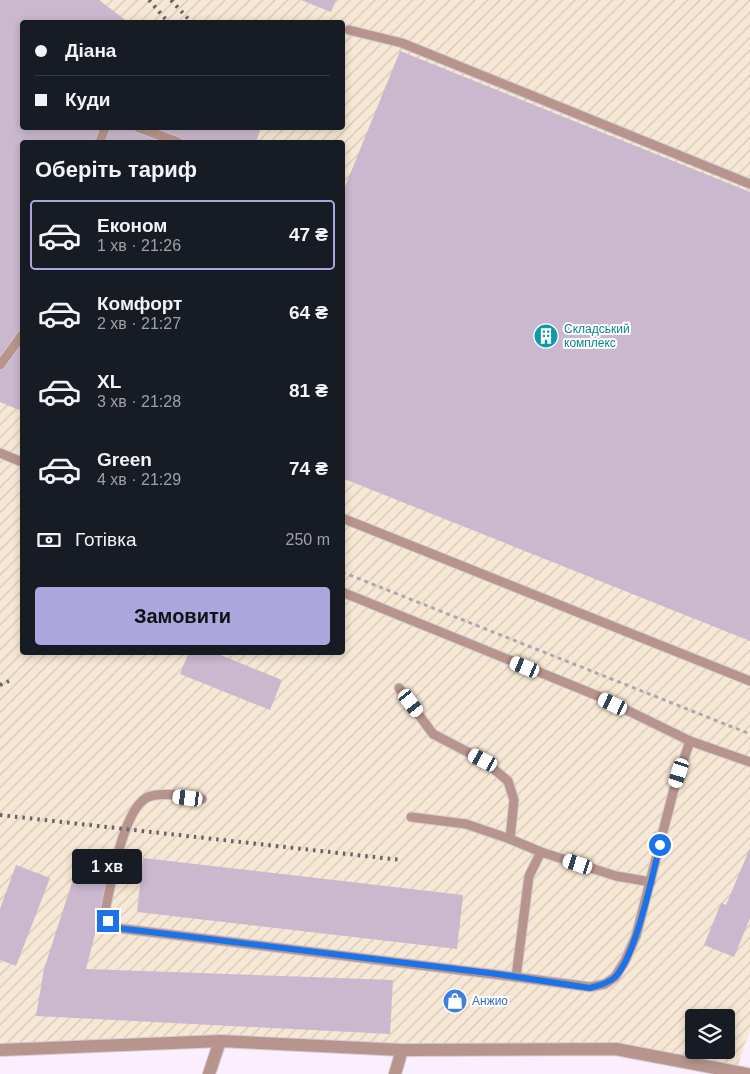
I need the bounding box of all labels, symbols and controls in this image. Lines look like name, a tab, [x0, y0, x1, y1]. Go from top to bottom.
text: Діана	[65, 40, 116, 61]
text: Куди	[65, 89, 110, 110]
text: Оберіть тариф	[35, 157, 197, 182]
icon: car	[37, 213, 82, 258]
text: Економ	[97, 215, 167, 236]
text: 47 ₴	[289, 224, 328, 245]
text: 1 хв · 21:26	[97, 237, 181, 254]
icon: car	[37, 291, 82, 336]
text: Комфорт	[97, 293, 182, 314]
text: 64 ₴	[289, 302, 328, 323]
text: 2 хв · 21:27	[97, 315, 181, 332]
place label: Складський комплекс	[564, 322, 630, 350]
building icon: Складський комплекс	[533, 323, 559, 349]
icon: car	[37, 369, 82, 414]
text: XL	[97, 371, 121, 392]
text: 81 ₴	[289, 380, 328, 401]
text: 3 хв · 21:28	[97, 393, 181, 410]
icon: car	[37, 447, 82, 492]
text: Green	[97, 449, 152, 470]
text: 74 ₴	[289, 458, 328, 479]
text: 4 хв · 21:29	[97, 471, 181, 488]
icon: cash	[35, 526, 63, 554]
text: Готівка	[75, 529, 136, 550]
text: 250 m	[286, 531, 330, 548]
button: Замовити	[35, 587, 330, 645]
car	[508, 654, 541, 680]
car	[395, 687, 426, 719]
car	[596, 691, 629, 717]
car	[466, 746, 499, 774]
car	[667, 756, 690, 790]
car	[172, 789, 203, 807]
route start	[649, 834, 671, 856]
callout: 1 хв	[73, 848, 143, 884]
car	[561, 852, 594, 876]
text: 1 хв	[91, 858, 123, 875]
route end	[97, 910, 119, 932]
shop icon: Анжио	[442, 988, 468, 1014]
place label: Анжио	[472, 994, 508, 1008]
map controls	[685, 1009, 735, 1059]
button: layers	[685, 1009, 735, 1059]

